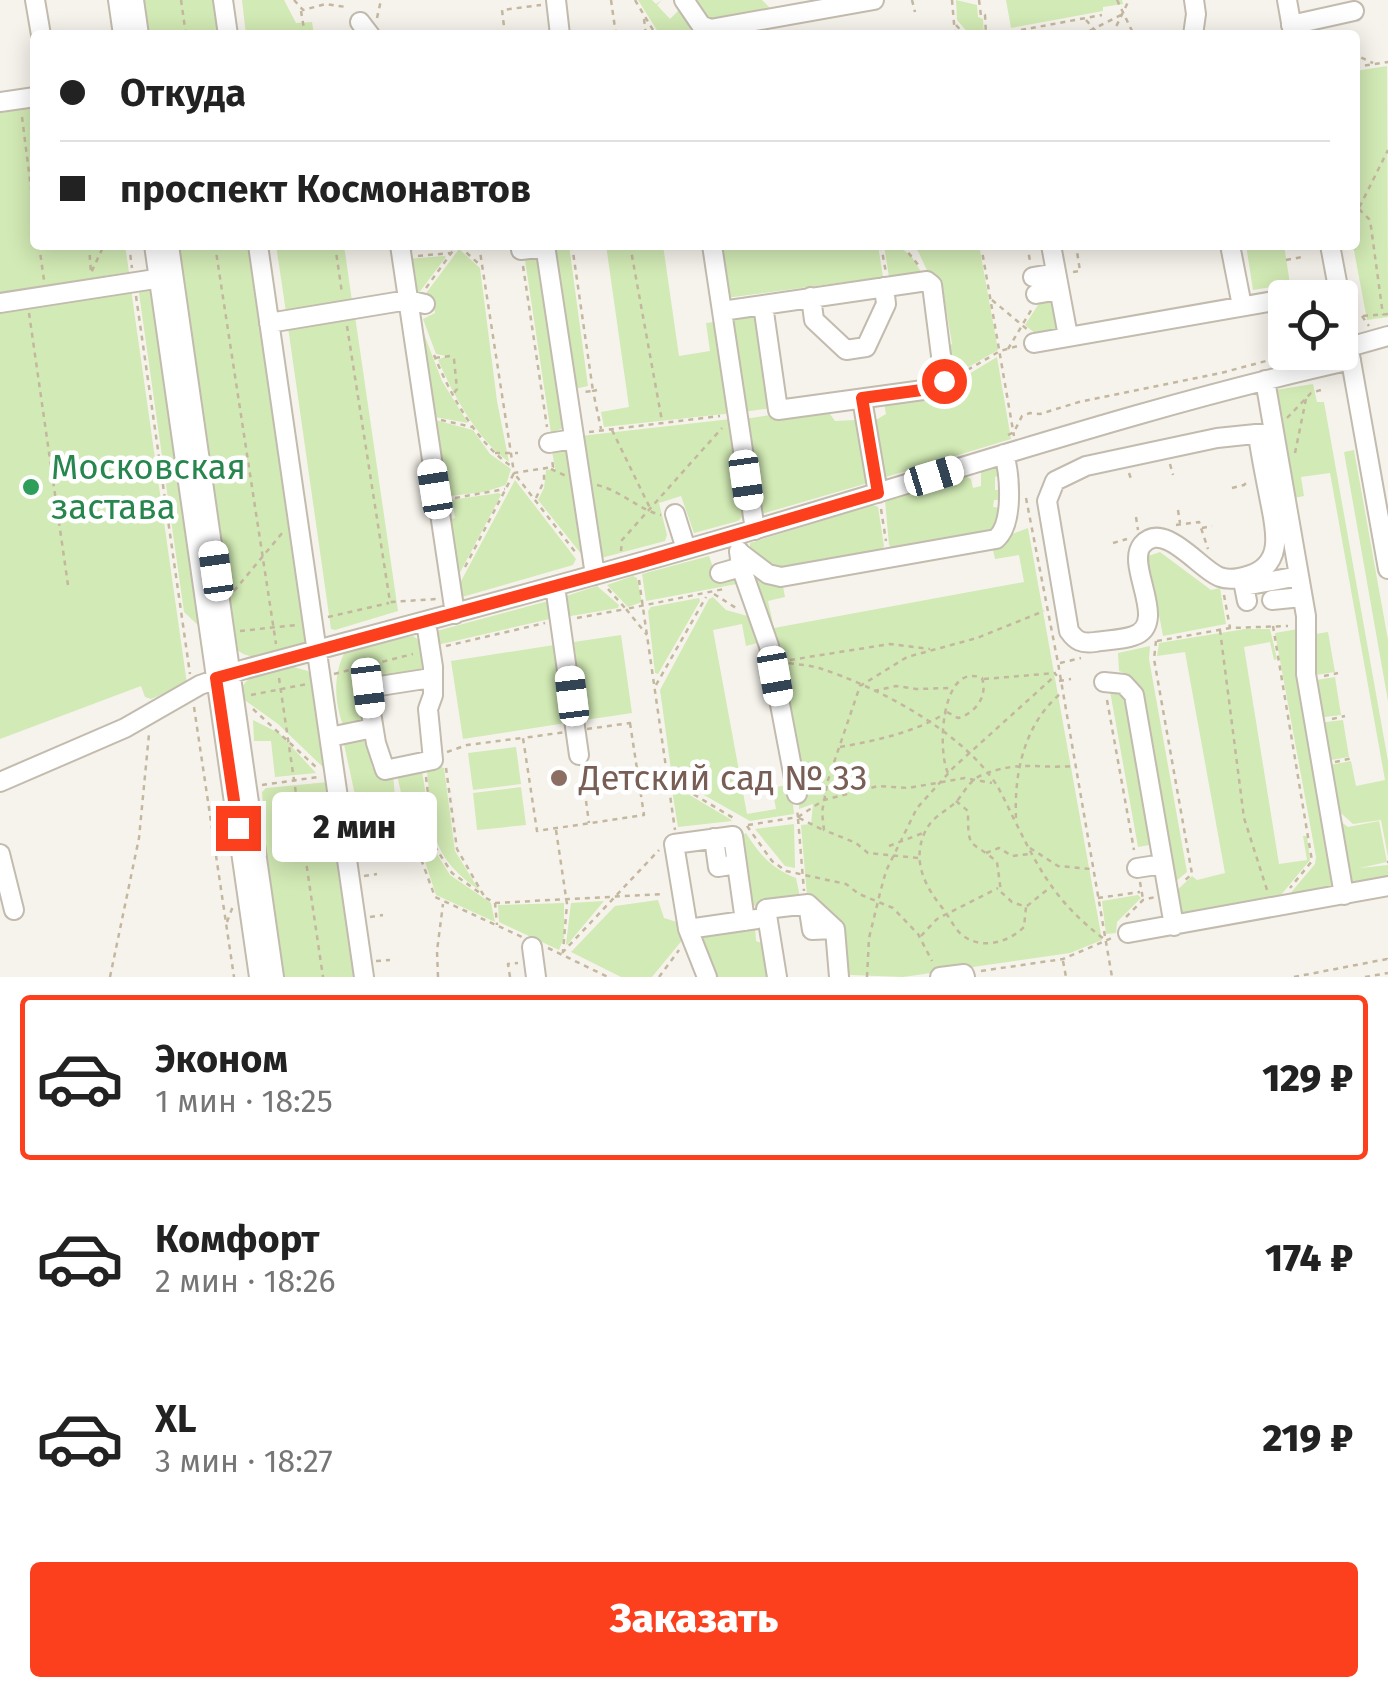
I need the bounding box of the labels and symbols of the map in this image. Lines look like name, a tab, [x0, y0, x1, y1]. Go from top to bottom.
route start	[922, 359, 967, 404]
place label: Московская застава	[51, 446, 246, 528]
car	[727, 448, 765, 512]
car	[901, 453, 967, 499]
car	[415, 457, 455, 521]
marker: Московская застава	[20, 476, 42, 498]
car	[197, 539, 235, 603]
car	[755, 644, 795, 708]
car	[349, 656, 387, 720]
car	[553, 664, 591, 728]
place label: Детский сад № 33	[578, 757, 867, 799]
marker: Детский сад № 33	[548, 767, 570, 789]
callout: 2 мин	[273, 793, 438, 863]
route end	[216, 806, 261, 851]

